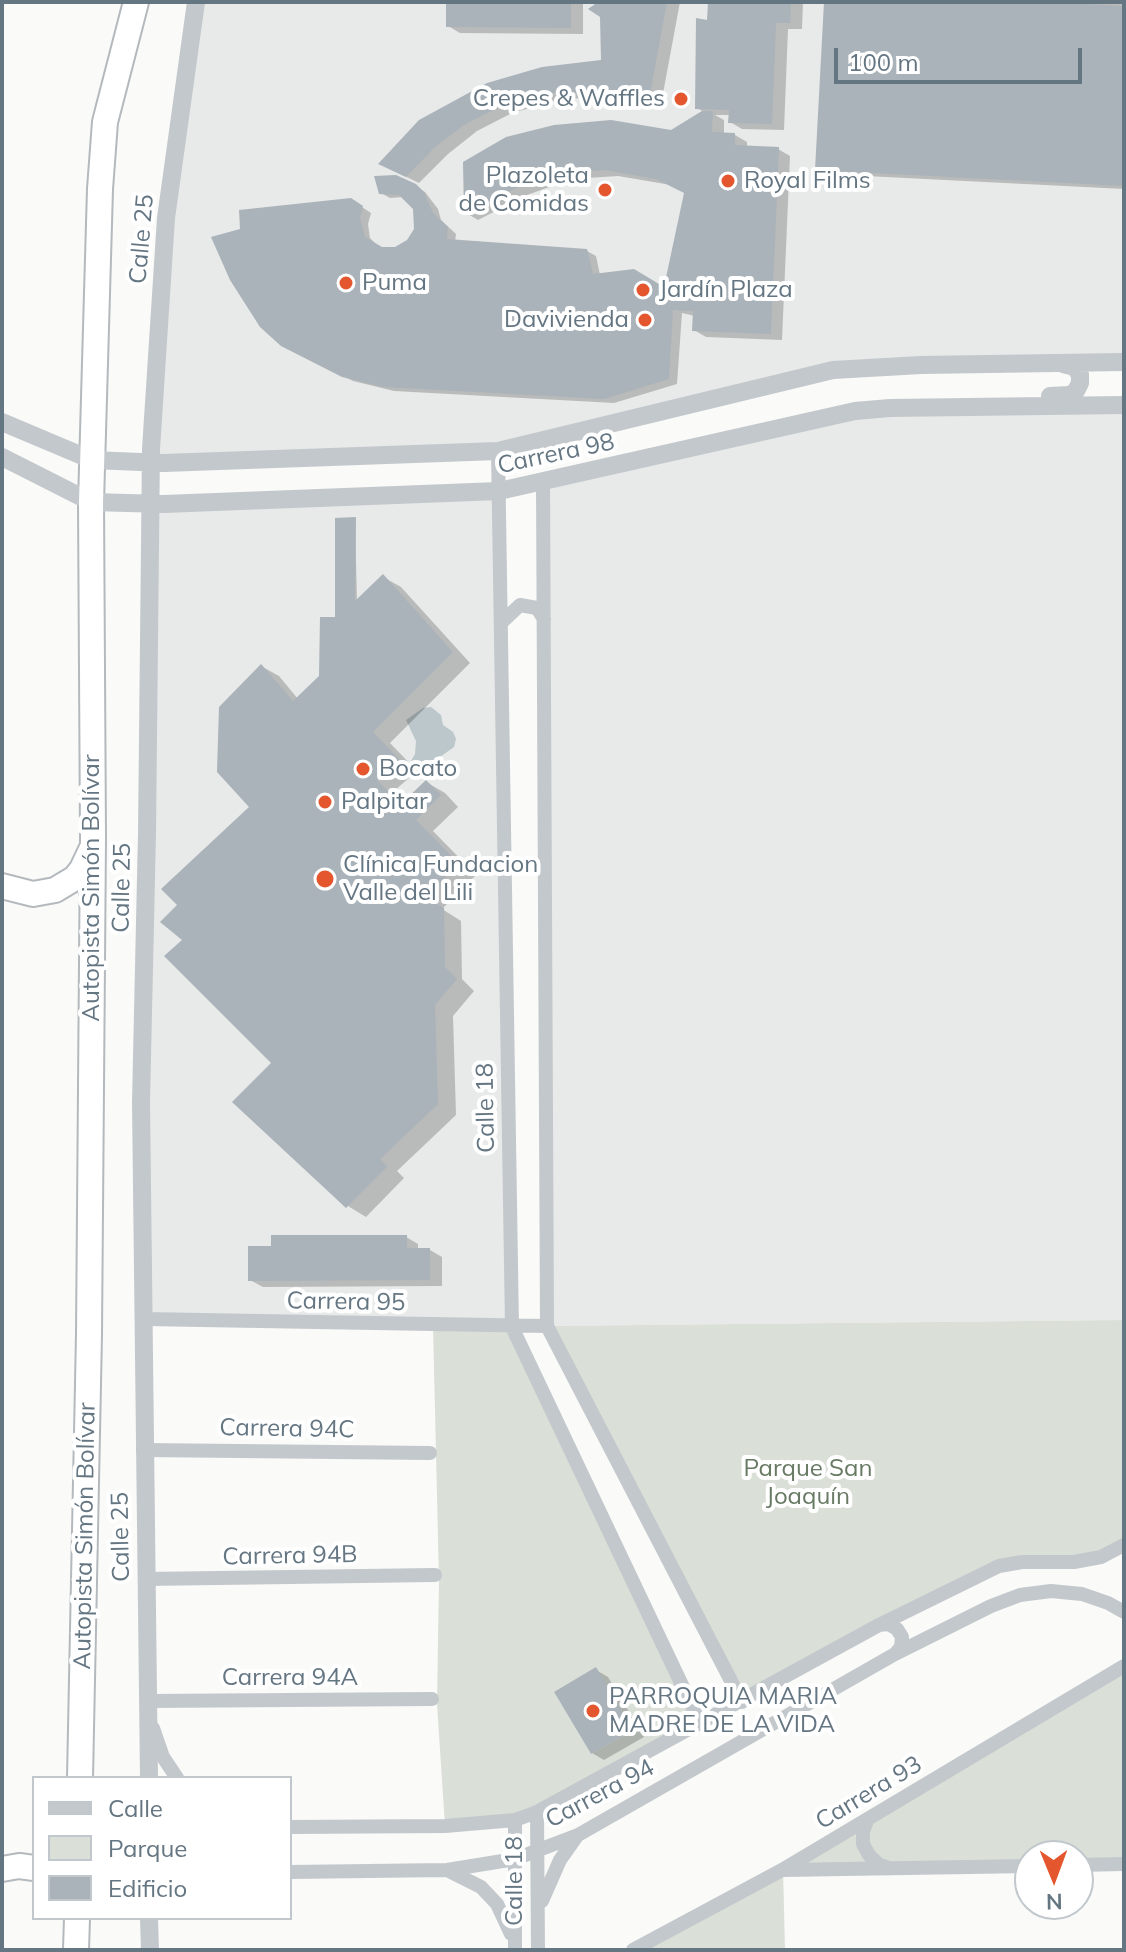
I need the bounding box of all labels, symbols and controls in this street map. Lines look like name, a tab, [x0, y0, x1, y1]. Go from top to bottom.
scale bar	[838, 32, 1086, 82]
text: 100 m	[848, 47, 919, 77]
place label: Crepes & Waffles	[473, 85, 665, 113]
marker: Crepes & Waffles	[672, 90, 690, 108]
place label: Plazoleta de Comidas	[459, 162, 589, 218]
place label: Royal Films	[744, 167, 871, 195]
marker: Royal Films	[719, 172, 737, 190]
marker: Plazoleta de Comidas	[596, 181, 614, 199]
street label: Calle 25	[124, 193, 160, 285]
place label: Puma	[362, 269, 427, 297]
marker: Puma	[337, 274, 355, 292]
place label: Jardín Plaza	[659, 276, 793, 304]
marker: Jardín Plaza	[634, 281, 652, 299]
place label: Davivienda	[504, 306, 629, 334]
marker: Davivienda	[636, 311, 654, 329]
street label: Carrera 98	[495, 428, 617, 480]
street label: Autopista Simón Bolívar	[78, 754, 106, 1022]
place label: Bocato	[379, 755, 457, 783]
marker: Bocato	[354, 760, 372, 778]
place label: Palpitar	[341, 788, 428, 816]
marker: Palpitar	[316, 793, 334, 811]
street label: Calle 25	[107, 843, 137, 933]
place label: Clínica Fundacion Valle del Lili	[343, 851, 538, 907]
marker: Clínica Fundacion Valle del Lili	[314, 868, 336, 890]
street label: Calle 18	[471, 1063, 501, 1153]
street label: Carrera 95	[286, 1287, 406, 1317]
street label: Autopista Simón Bolívar	[68, 1402, 102, 1670]
street label: Carrera 94C	[219, 1413, 355, 1445]
park label: Parque San Joaquín	[744, 1455, 872, 1511]
street label: Calle 25	[106, 1492, 136, 1582]
street label: Carrera 94B	[222, 1540, 358, 1572]
street label: Carrera 94A	[222, 1664, 358, 1692]
place label: PARROQUIA MARIA MADRE DE LA VIDA	[609, 1683, 837, 1739]
marker: PARROQUIA MARIA MADRE DE LA VIDA	[584, 1702, 602, 1720]
street label: Carrera 93	[811, 1750, 927, 1836]
street label: Carrera 94	[541, 1753, 659, 1835]
legend	[32, 1776, 292, 1920]
text: Calle	[108, 1793, 163, 1823]
text: Parque	[108, 1833, 187, 1863]
street label: Calle 18	[501, 1836, 529, 1926]
north arrow	[1014, 1840, 1094, 1920]
text: Edificio	[108, 1873, 187, 1903]
text: N	[1046, 1888, 1063, 1916]

